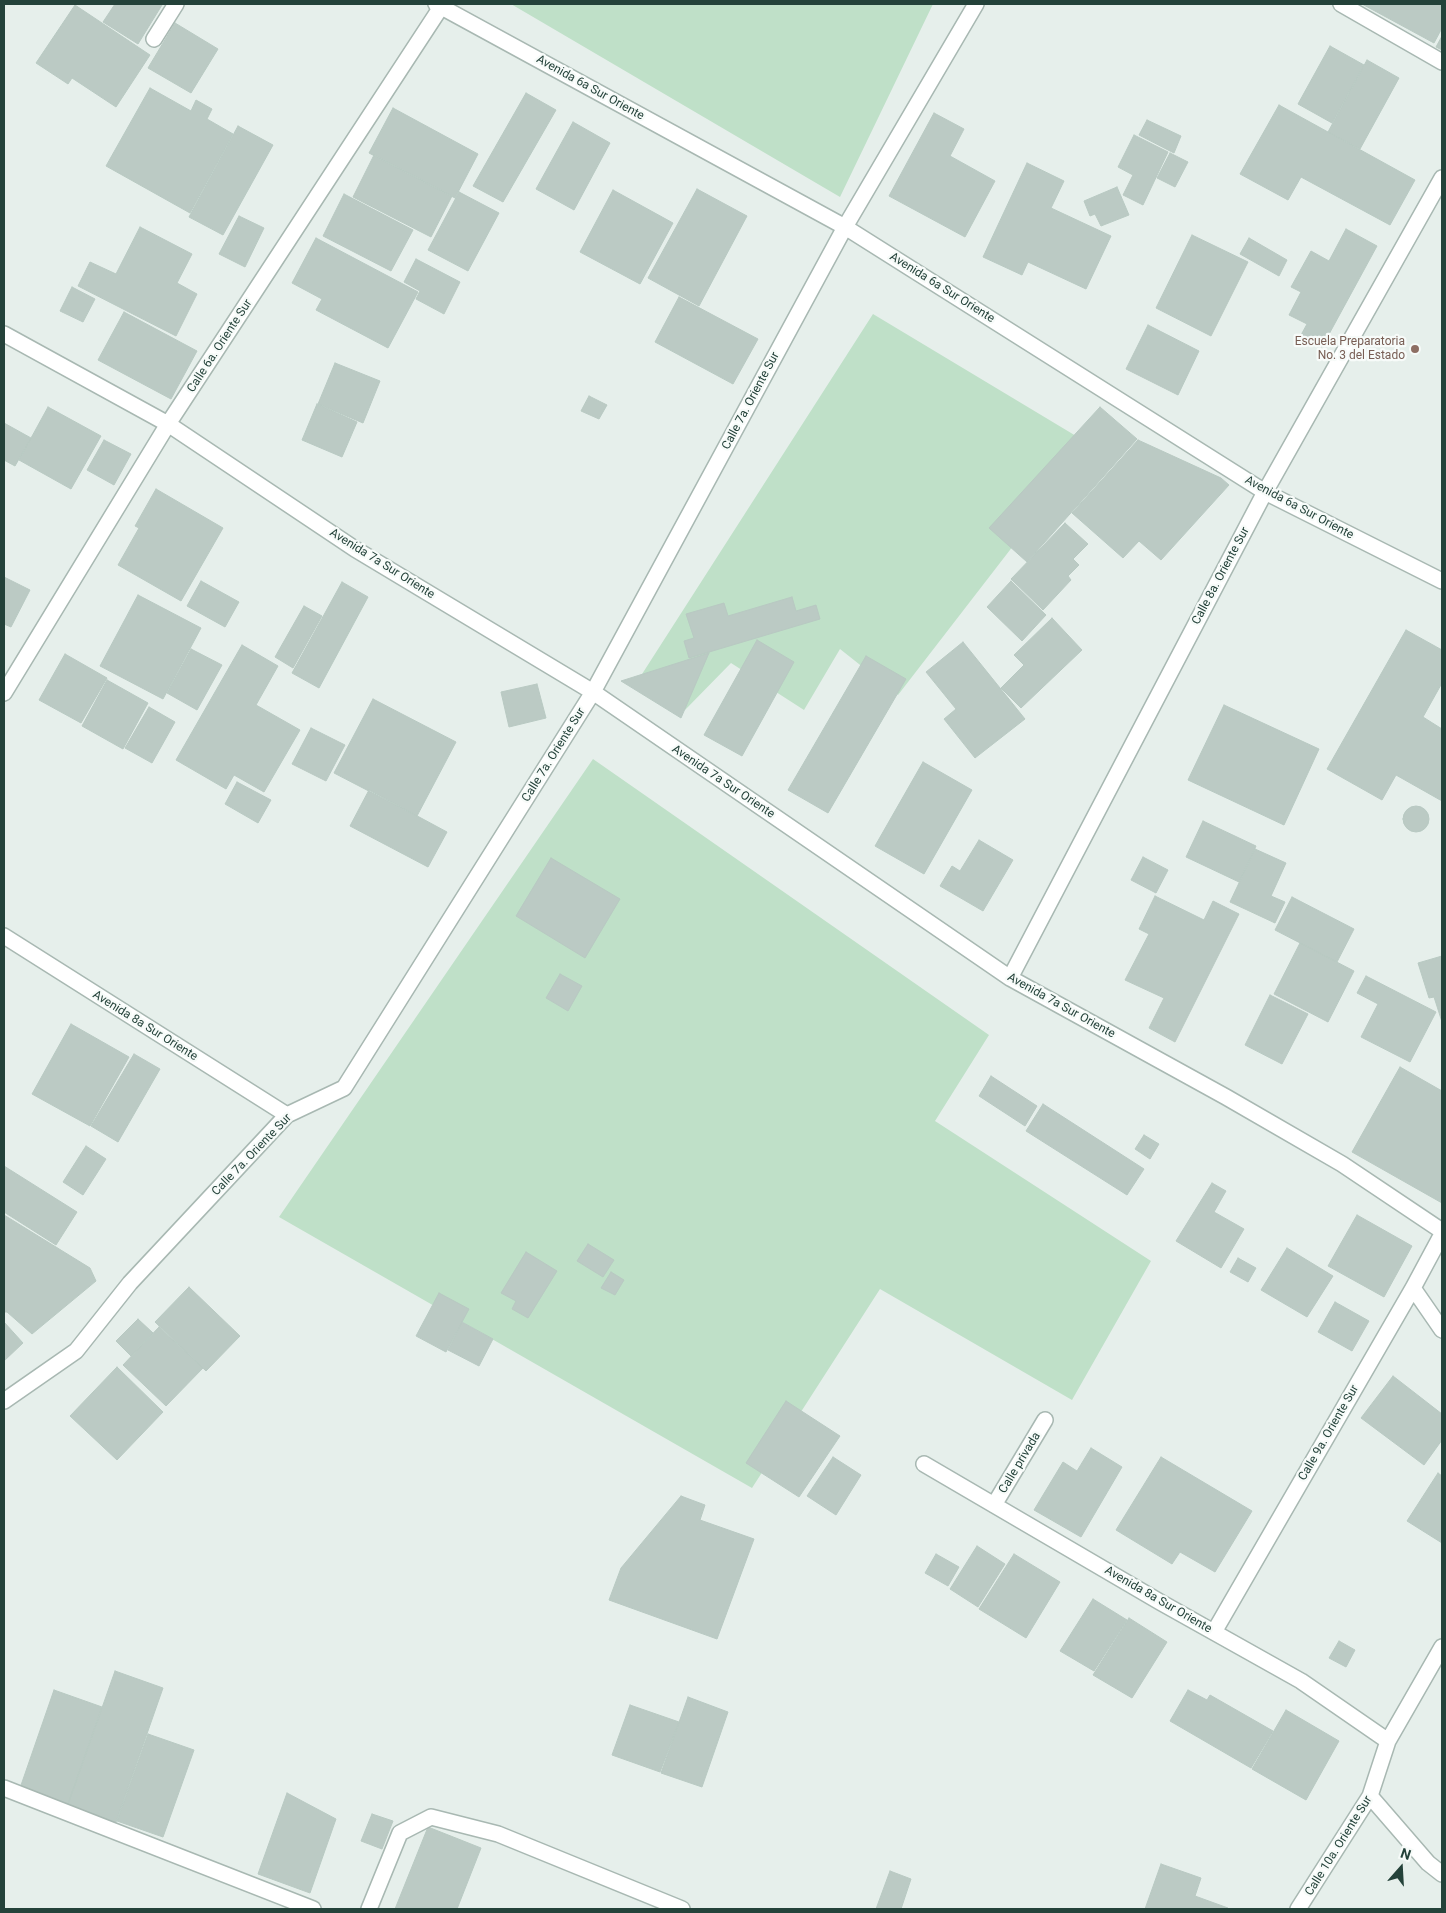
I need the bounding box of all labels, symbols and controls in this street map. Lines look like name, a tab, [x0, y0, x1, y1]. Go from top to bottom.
street label: Avenida 6a Sur Oriente	[534, 52, 646, 124]
street label: Avenida 6a Sur Oriente	[887, 250, 997, 326]
street label: Calle 6a. Oriente Sur	[184, 297, 256, 395]
place label: Escuela Preparatoria No. 3 del Estado	[1295, 335, 1405, 363]
marker: Escuela Preparatoria No. 3 del Estado	[1409, 343, 1421, 355]
street label: Calle 7a. Oriente Sur	[719, 350, 783, 452]
street label: Avenida 6a Sur Oriente	[1242, 473, 1356, 543]
street label: Calle 8a. Oriente Sur	[1189, 525, 1253, 627]
street label: Avenida 7a Sur Oriente	[327, 526, 437, 602]
street label: Calle 7a. Oriente Sur	[519, 705, 589, 805]
street label: Avenida 7a Sur Oriente	[669, 742, 777, 822]
street label: Avenida 7a Sur Oriente	[1005, 970, 1117, 1042]
street label: Avenida 8a Sur Oriente	[90, 988, 200, 1064]
street label: Calle 7a. Oriente Sur	[209, 1111, 295, 1199]
street label: Calle 9a. Oriente Sur	[1296, 1383, 1362, 1483]
street label: Calle privada	[996, 1430, 1044, 1496]
street label: Avenida 8a Sur Oriente	[1102, 1564, 1214, 1636]
street label: Calle 10a. Oriente Sur	[1302, 1793, 1376, 1899]
north arrow	[1376, 1843, 1426, 1893]
text: N	[1399, 1845, 1413, 1863]

